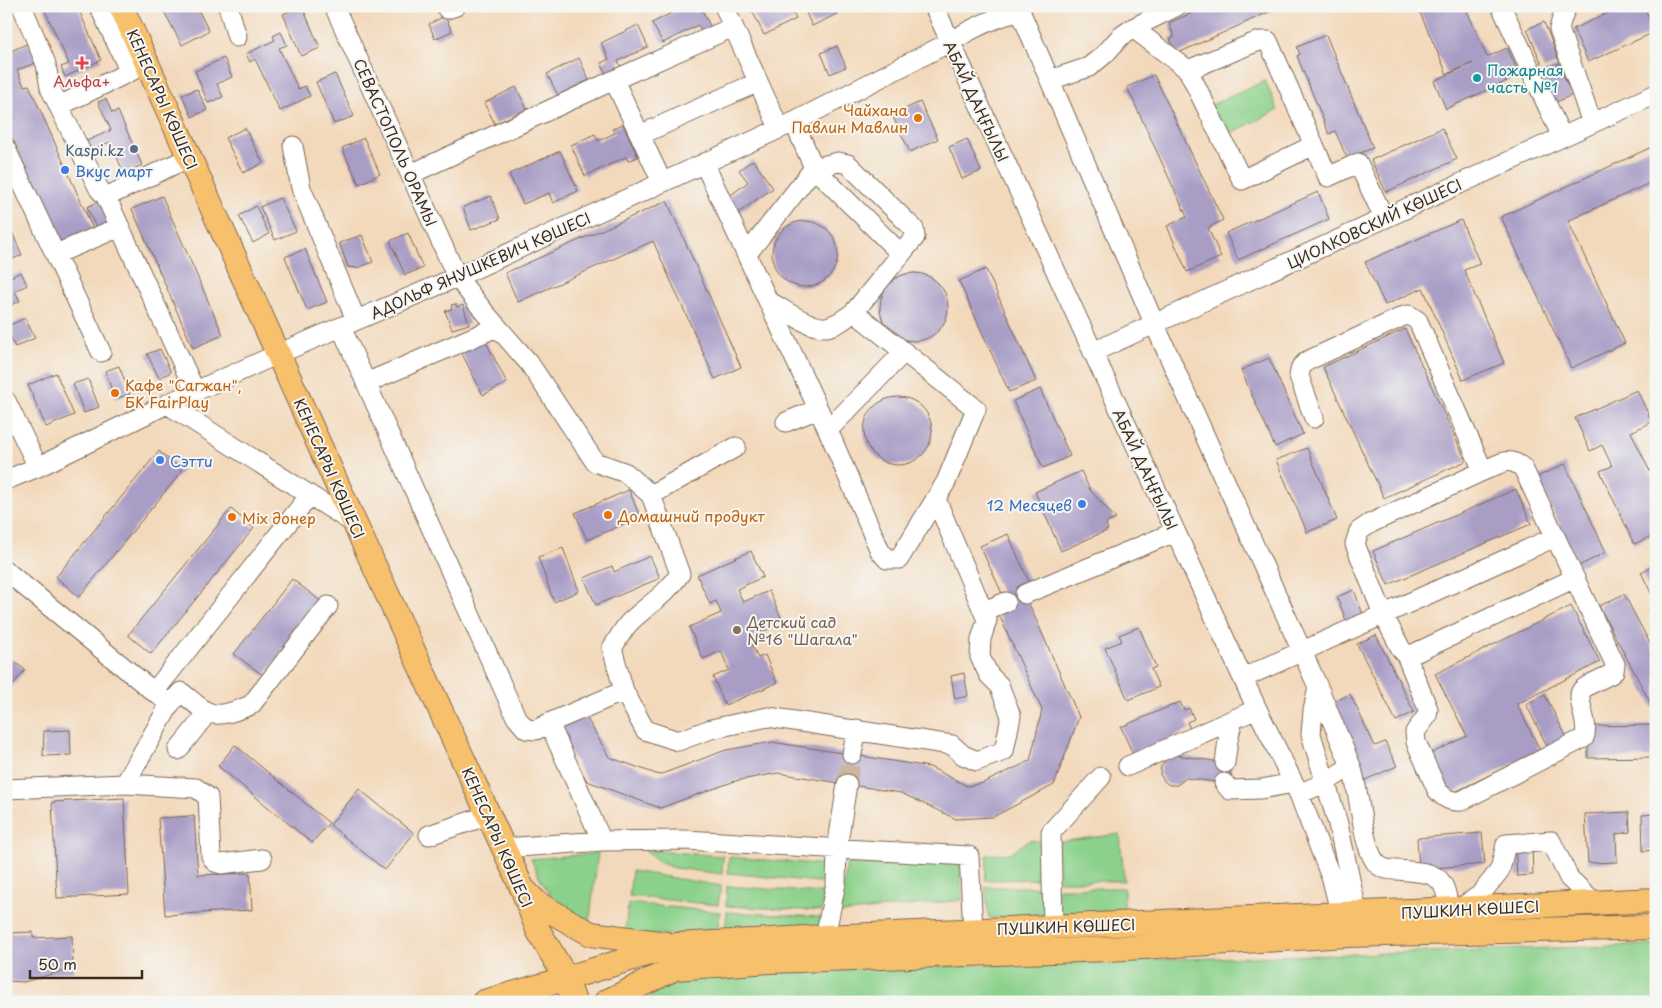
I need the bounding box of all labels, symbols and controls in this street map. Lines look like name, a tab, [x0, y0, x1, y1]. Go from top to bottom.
street label: КЕНЕСАРЫ КӨШЕСІ	[122, 25, 204, 173]
street label: АБАЙ ДАҢҒЫЛЫ	[939, 37, 1015, 165]
street label: СЕВАСТОПОЛЬ ОРАМЫ	[349, 54, 443, 230]
marker: Альфа+	[76, 57, 88, 69]
place label: Пожарная часть №1	[1487, 58, 1564, 98]
place label: Альфа+	[53, 69, 111, 92]
marker: Пожарная часть №1	[1471, 72, 1483, 84]
place label: Чайхана Павлин Мавлин	[792, 98, 909, 138]
marker: Чайхана Павлин Мавлин	[912, 112, 924, 124]
place label: Kaspi.kz	[65, 138, 125, 161]
marker: Kaspi.kz	[128, 143, 140, 155]
place label: Вкус март	[75, 159, 154, 182]
marker: Вкус март	[59, 164, 71, 176]
street label: ЦИОЛКОВСКИЙ КӨШЕСІ	[1283, 172, 1465, 274]
street label: АДОЛЬФ ЯНУШКЕВИЧ КӨШЕСІ	[366, 206, 594, 324]
place label: Кафе "Сагжан", БК FairPlay	[125, 373, 242, 413]
marker: Кафе "Сагжан", БК FairPlay	[109, 387, 121, 399]
street label: КЕНЕСАРЫ КӨШЕСІ	[289, 394, 371, 542]
street label: АБАЙ ДАҢҒЫЛЫ	[1108, 405, 1184, 533]
place label: Сэтти	[170, 449, 213, 472]
marker: Сэтти	[154, 454, 166, 466]
place label: 12 Месяцев	[987, 493, 1072, 516]
marker: 12 Месяцев	[1076, 498, 1088, 510]
place label: Домашний продукт	[617, 504, 766, 527]
place label: Mix донер	[242, 506, 316, 529]
marker: Домашний продукт	[602, 509, 614, 521]
marker: Mix донер	[226, 511, 238, 523]
place label: Детский сад №16 "Шагала"	[746, 610, 858, 650]
marker: Детский сад №16 "Шагала"	[731, 624, 743, 636]
street label: КЕНЕСАРЫ КӨШЕСІ	[457, 763, 539, 911]
street label: ПУШКИН КӨШЕСІ	[1400, 894, 1540, 924]
street label: ПУШКИН КӨШЕСІ	[996, 912, 1136, 940]
scale bar	[30, 948, 142, 980]
text: 50 m	[38, 952, 77, 975]

